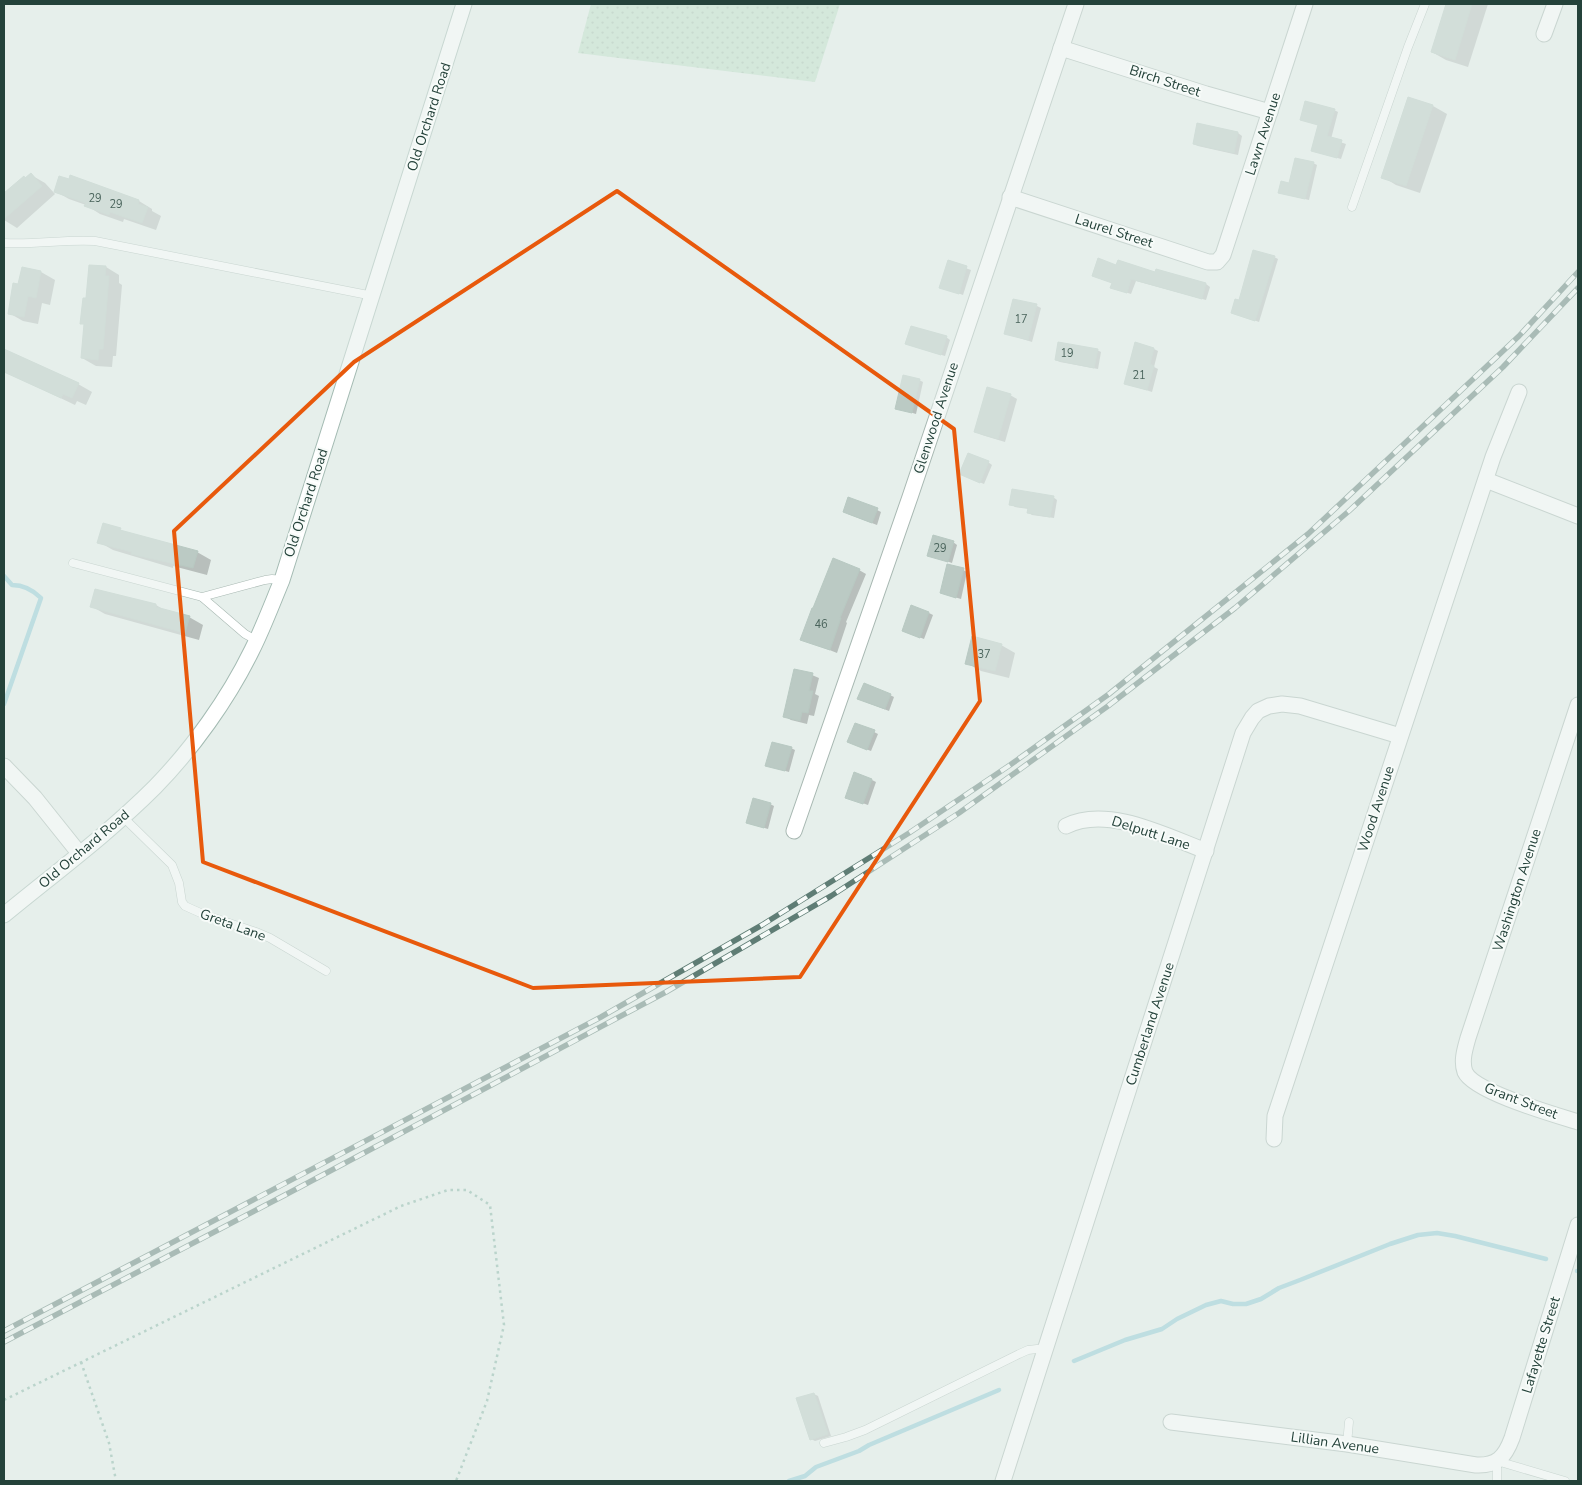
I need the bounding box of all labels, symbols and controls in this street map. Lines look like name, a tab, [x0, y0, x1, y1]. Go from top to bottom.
street label: Old Orchard Road	[402, 60, 456, 174]
street label: Birch Street	[1127, 61, 1203, 101]
street label: Lawn Avenue	[1241, 90, 1285, 178]
house number: 29	[88, 191, 102, 206]
house number: 29	[109, 197, 123, 212]
street label: Laurel Street	[1072, 209, 1156, 253]
house number: 17	[1014, 312, 1028, 327]
house number: 19	[1060, 346, 1074, 361]
street label: Glenwood Avenue	[909, 360, 963, 476]
house number: 21	[1132, 368, 1146, 383]
street label: Old Orchard Road	[279, 446, 333, 560]
house number: 29	[933, 541, 947, 556]
house number: 46	[814, 617, 828, 632]
house number: 37	[977, 647, 991, 662]
street label: Wood Avenue	[1353, 763, 1399, 855]
street label: Old Orchard Road	[34, 805, 134, 893]
street label: Delputt Lane	[1109, 811, 1193, 855]
street label: Washington Avenue	[1488, 826, 1546, 954]
street label: Greta Lane	[197, 904, 269, 946]
street label: Cumberland Avenue	[1121, 960, 1179, 1088]
street label: Grant Street	[1482, 1078, 1561, 1124]
street label: Lafayette Street	[1517, 1294, 1565, 1396]
street label: Lillian Avenue	[1290, 1427, 1380, 1459]

